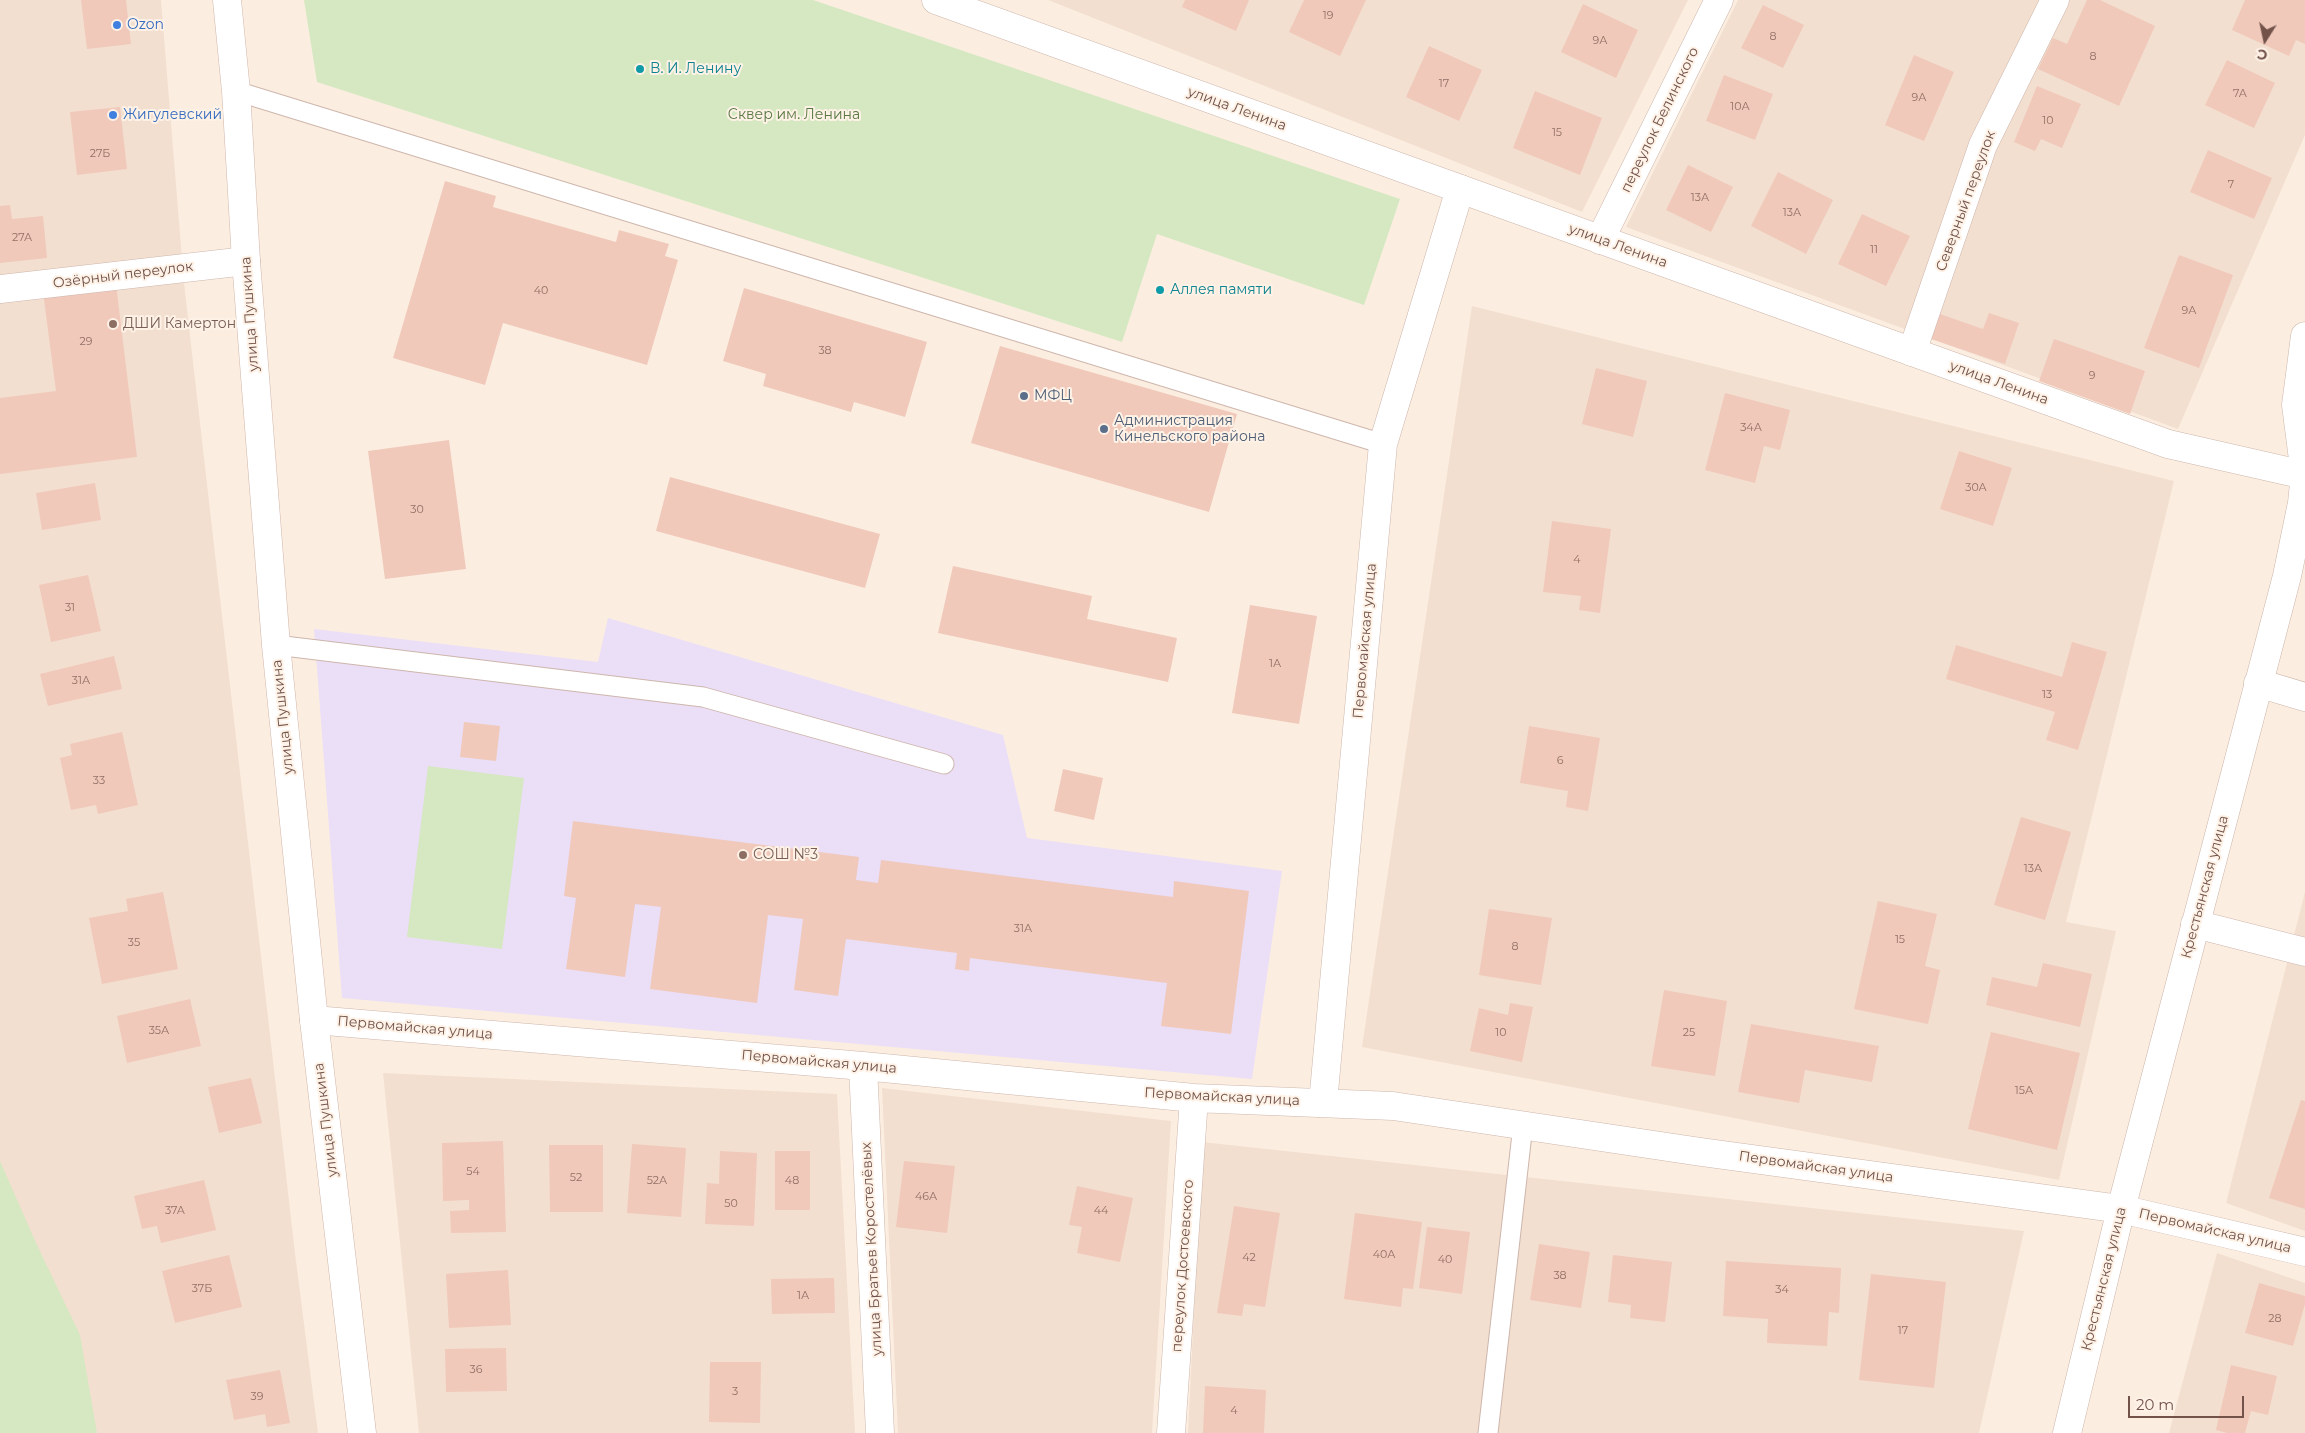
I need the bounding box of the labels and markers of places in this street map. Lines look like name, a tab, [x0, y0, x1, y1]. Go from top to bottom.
place label: Ozon	[127, 17, 164, 33]
marker: Ozon	[111, 19, 123, 31]
place label: В. И. Ленину	[650, 61, 741, 77]
marker: В. И. Ленину	[634, 63, 646, 75]
place label: Жигулевский	[123, 107, 222, 123]
marker: Жигулевский	[107, 109, 119, 121]
place label: Аллея памяти	[1170, 282, 1272, 298]
marker: Аллея памяти	[1154, 284, 1166, 296]
place label: ДШИ Камертон	[123, 316, 236, 332]
marker: ДШИ Камертон	[107, 318, 119, 330]
place label: МФЦ	[1034, 388, 1072, 404]
marker: МФЦ	[1018, 390, 1030, 402]
place label: Администрация Кинельского района	[1114, 413, 1265, 446]
marker: Администрация Кинельского района	[1098, 423, 1110, 435]
place label: СОШ №3	[753, 847, 818, 863]
marker: СОШ №3	[737, 849, 749, 861]

